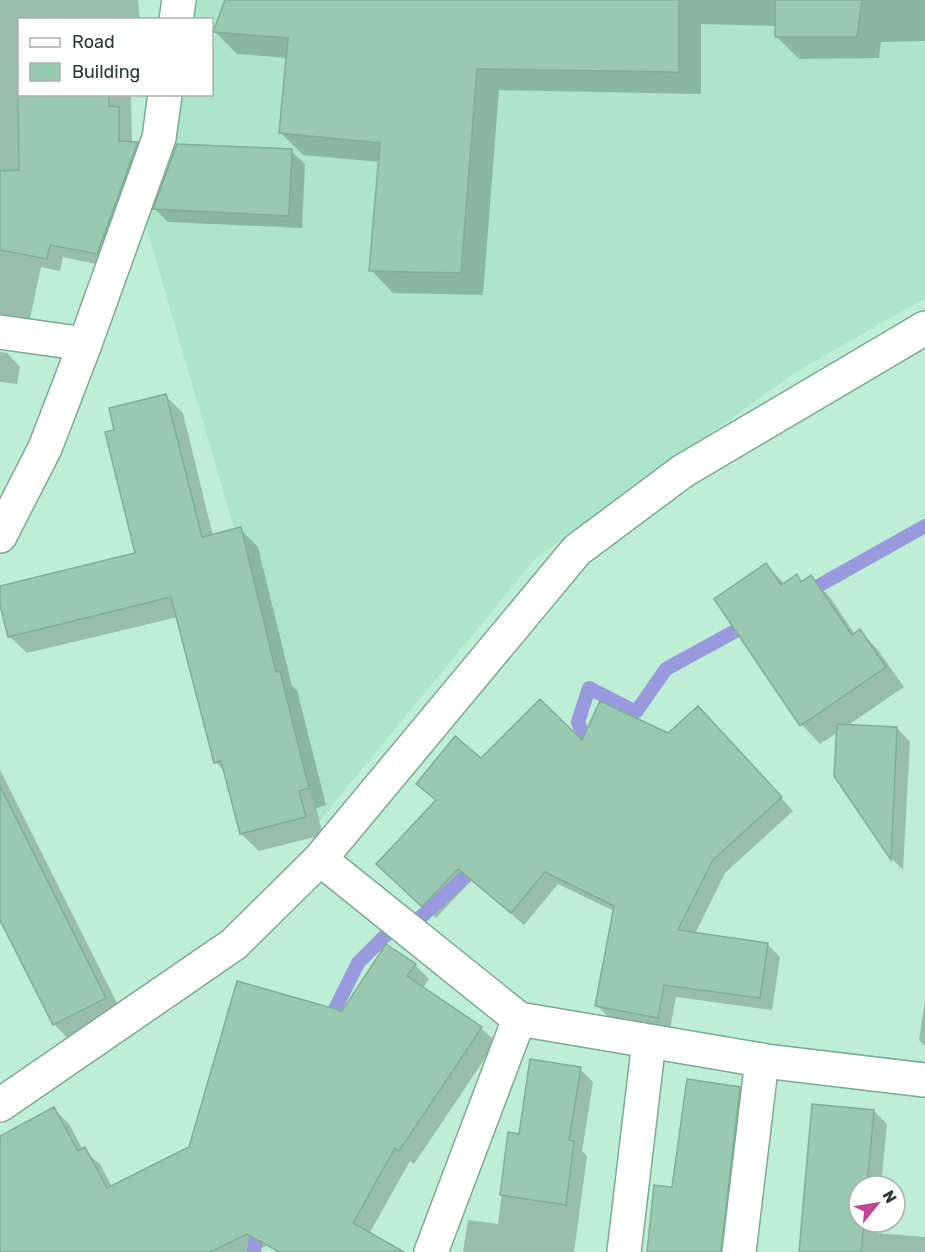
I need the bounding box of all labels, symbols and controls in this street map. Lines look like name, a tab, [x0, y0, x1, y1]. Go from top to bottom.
legend	[18, 18, 213, 96]
text: Road	[72, 31, 115, 53]
text: Building	[72, 61, 140, 83]
north arrow	[847, 1174, 907, 1234]
text: N	[878, 1187, 901, 1206]

